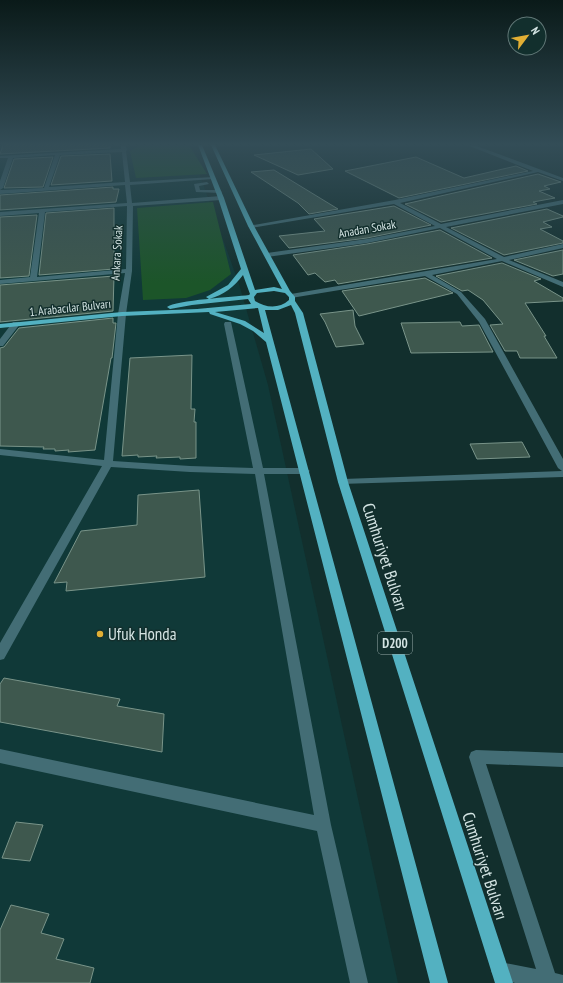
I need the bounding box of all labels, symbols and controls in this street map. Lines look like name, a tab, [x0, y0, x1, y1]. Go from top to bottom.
north arrow	[507, 16, 547, 56]
text: N	[528, 24, 543, 37]
street label: Anadan Sokak	[337, 216, 397, 241]
street label: Ankara Sokak	[108, 225, 125, 281]
street label: 1. Arabacılar Bulvarı	[28, 296, 112, 319]
street label: Cumhuriyet Bulvarı	[357, 500, 413, 614]
place label: Ufuk Honda	[108, 623, 176, 645]
marker: Ufuk Honda	[95, 629, 105, 639]
road number: D200	[378, 632, 412, 654]
street label: Cumhuriyet Bulvarı	[457, 809, 513, 923]

